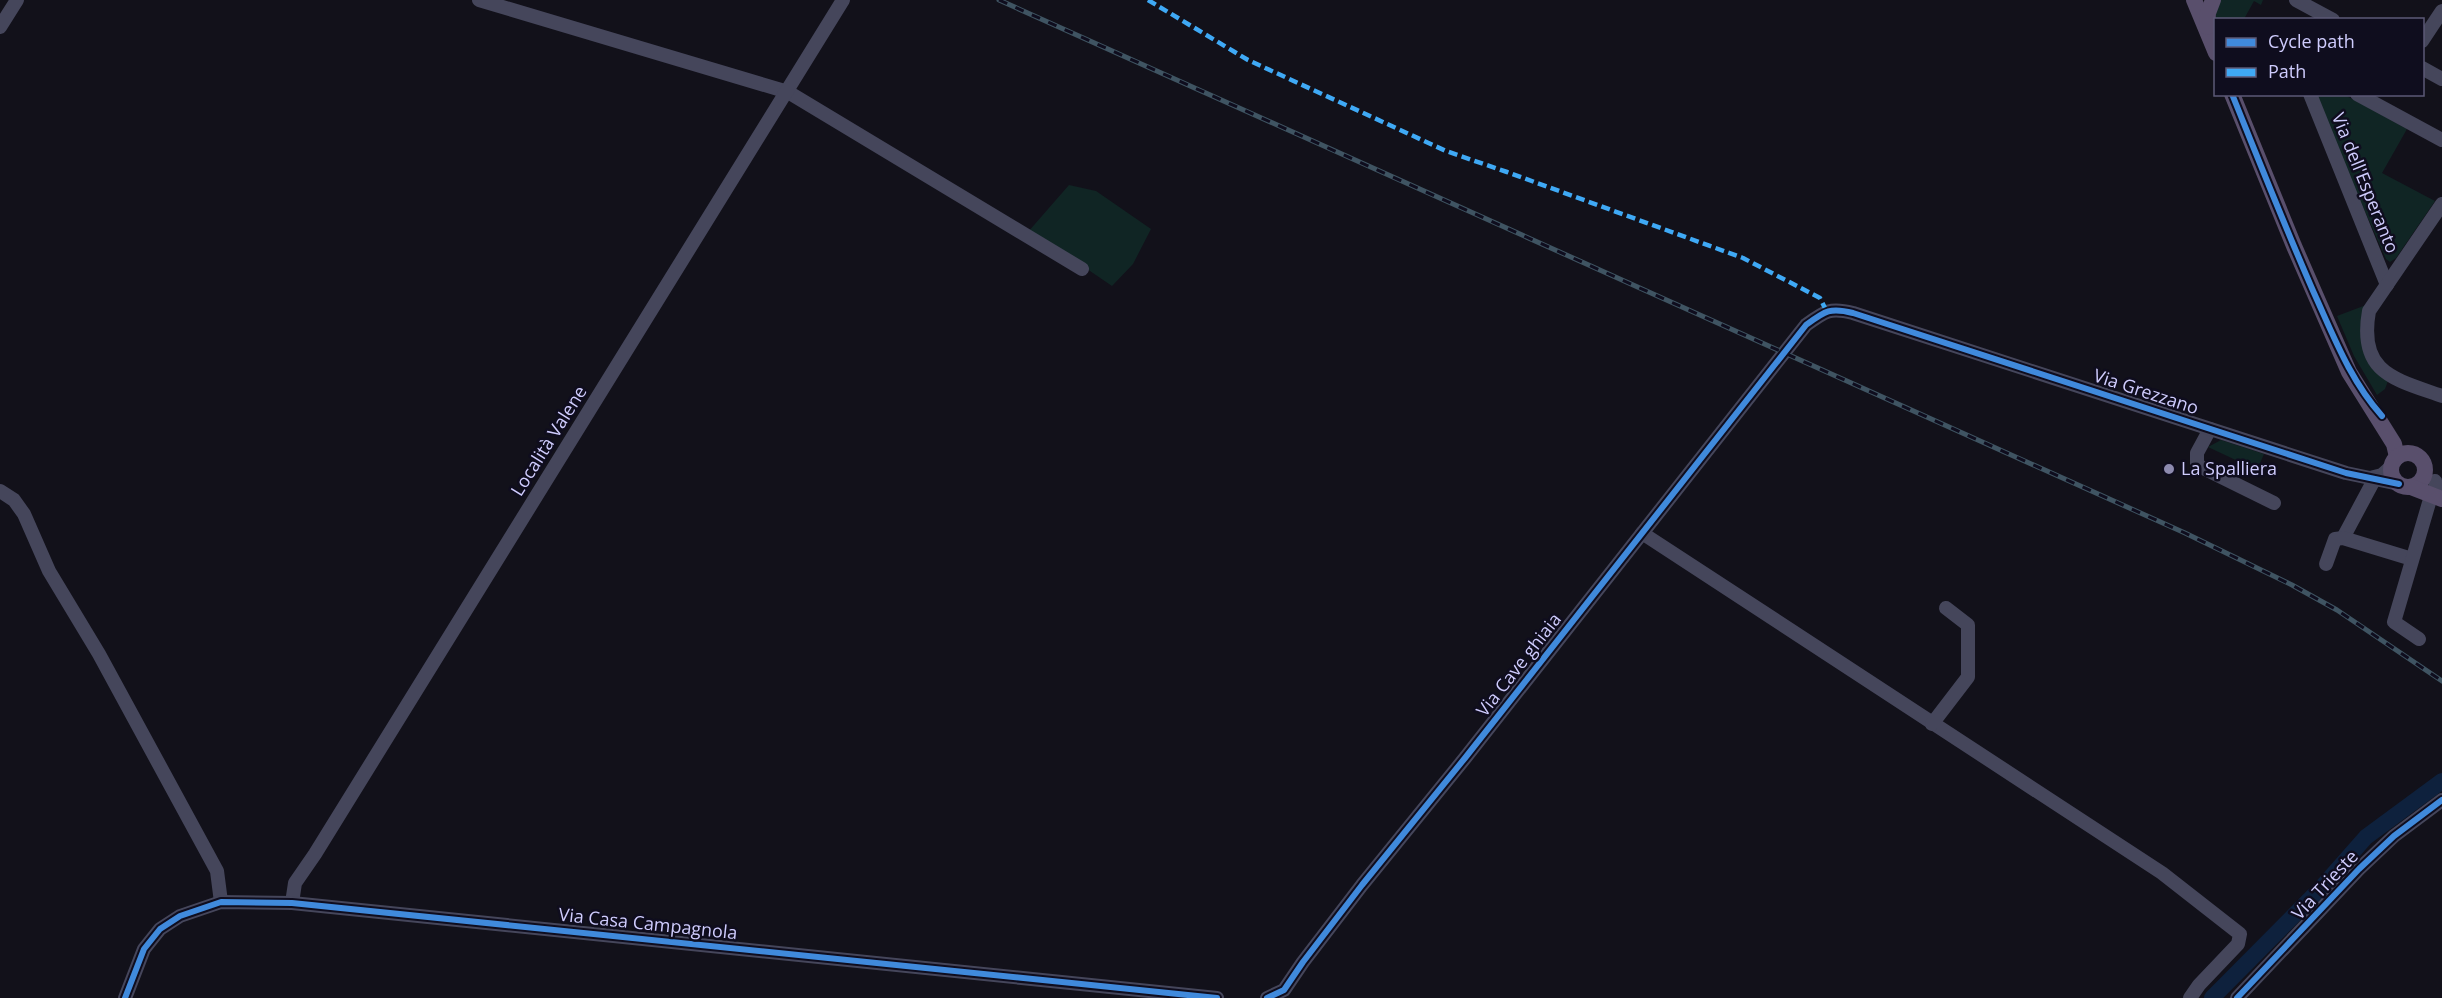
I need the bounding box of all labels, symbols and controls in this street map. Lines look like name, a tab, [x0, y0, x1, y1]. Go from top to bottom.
legend	[2214, 18, 2424, 96]
text: Cycle path	[2268, 29, 2355, 53]
text: Path	[2268, 59, 2306, 83]
street label: Via dell'Esperanto	[2327, 109, 2405, 256]
street label: Via Grezzano	[2091, 363, 2202, 419]
street label: Località Valene	[505, 381, 592, 500]
place label: La Spalliera	[2181, 456, 2277, 480]
marker: La Spalliera	[2162, 462, 2176, 476]
street label: Via Cave ghiaia	[1470, 608, 1566, 721]
street label: Via Trieste	[2286, 844, 2363, 924]
street label: Via Casa Campagnola	[557, 902, 739, 944]

